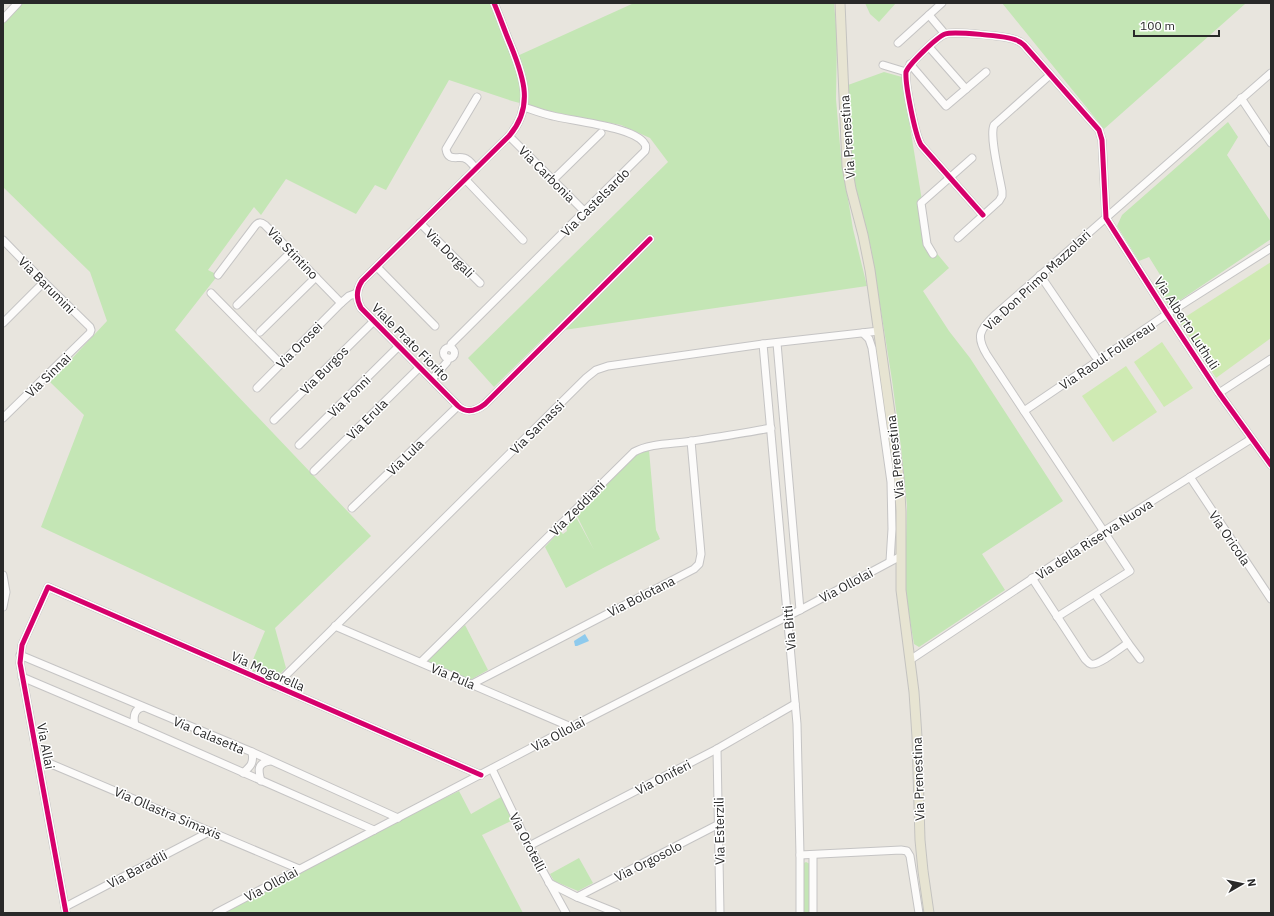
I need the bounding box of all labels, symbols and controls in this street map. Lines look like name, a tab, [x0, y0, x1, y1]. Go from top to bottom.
scale bar	[1134, 12, 1219, 38]
text: 100 m	[1140, 18, 1175, 33]
street label: Via Prenestina	[836, 95, 859, 179]
street label: Via Carbonia	[515, 142, 579, 206]
street label: Via Castelsardo	[557, 164, 633, 240]
street label: Via Stintino	[263, 224, 322, 283]
street label: Via Dorgali	[422, 225, 478, 281]
street label: Via Don Primo Mazzolari	[980, 226, 1094, 334]
street label: Via Barumini	[14, 253, 79, 318]
street label: Via Alberto Luthuli	[1150, 274, 1223, 373]
street label: Viale Prato Fiorito	[368, 300, 453, 385]
street label: Via Raoul Follereau	[1056, 317, 1159, 394]
street label: Via Orosei	[272, 318, 326, 372]
street label: Via Burgos	[296, 342, 352, 398]
street label: Via Sinnai	[22, 349, 75, 401]
street label: Via Fonni	[324, 372, 374, 421]
street label: Via Erula	[343, 395, 392, 444]
street label: Via Samassi	[507, 397, 568, 458]
street label: Via Prenestina	[883, 414, 908, 499]
street label: Via Lula	[383, 435, 428, 479]
street label: Via Zeddiani	[546, 477, 609, 540]
street label: Via della Riserva Nuova	[1033, 495, 1156, 584]
street label: Via Oricola	[1205, 508, 1254, 569]
street label: Via Ollolai	[816, 564, 876, 607]
street label: Via Bolotana	[605, 572, 678, 621]
street label: Via Bitti	[779, 605, 800, 651]
street label: Via Mogorella	[228, 648, 307, 695]
street label: Via Pula	[428, 659, 478, 693]
street label: Via Calasetta	[170, 713, 247, 758]
street label: Via Ollolai	[528, 713, 588, 756]
street label: Via Allai	[33, 722, 58, 771]
street label: Via Prenestina	[909, 737, 928, 821]
street label: Via Oniferi	[632, 756, 694, 799]
street label: Via Ollastra Simaxis	[111, 783, 224, 844]
street label: Via Esterzili	[710, 797, 729, 865]
street label: Via Orotelli	[505, 810, 550, 875]
street label: Via Orgosolo	[612, 837, 685, 886]
street label: Via Baradili	[104, 846, 170, 892]
street label: Via Ollolai	[241, 863, 301, 906]
north arrow	[1222, 864, 1262, 904]
text: N	[1244, 877, 1259, 887]

